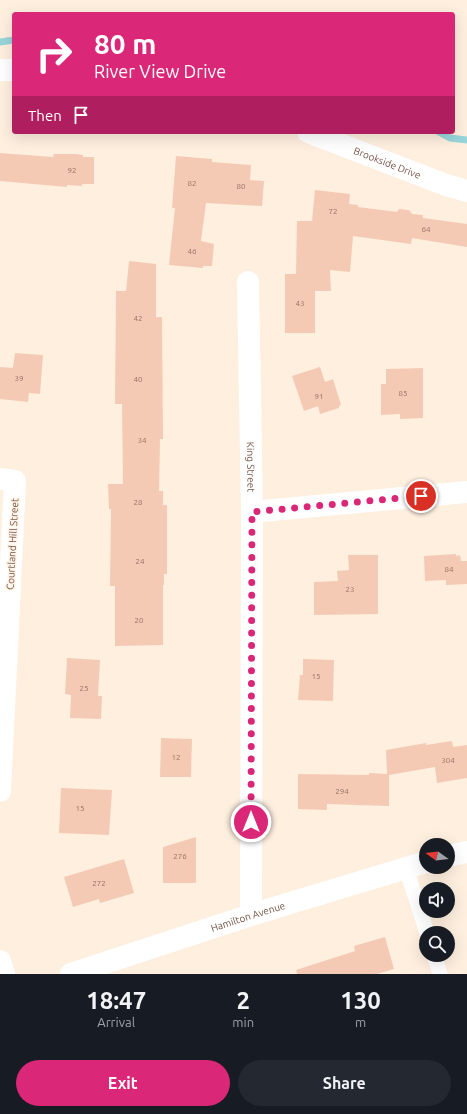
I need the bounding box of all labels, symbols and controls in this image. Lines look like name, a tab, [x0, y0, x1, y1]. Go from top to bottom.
icon: right	[28, 28, 80, 80]
text: 80 m	[94, 28, 156, 59]
text: River View Drive	[94, 61, 226, 81]
icon: arrive	[70, 104, 92, 126]
text: Then	[28, 107, 62, 124]
street label: Brookside Drive	[352, 145, 422, 181]
house number: 92	[67, 166, 77, 175]
house number: 82	[187, 179, 197, 188]
house number: 80	[236, 182, 246, 191]
house number: 72	[328, 207, 338, 216]
house number: 64	[421, 225, 431, 234]
house number: 46	[187, 247, 197, 256]
house number: 43	[295, 299, 305, 308]
house number: 42	[133, 314, 143, 323]
house number: 39	[14, 374, 24, 383]
house number: 40	[133, 375, 143, 384]
house number: 85	[398, 389, 408, 398]
house number: 91	[314, 392, 324, 401]
house number: 34	[137, 436, 147, 445]
street label: King Street	[245, 442, 257, 492]
pin	[404, 479, 438, 513]
icon: arrive	[410, 485, 432, 507]
street label: Courtland Hill Street	[5, 498, 20, 590]
house number: 28	[133, 498, 143, 507]
house number: 24	[135, 557, 145, 566]
house number: 84	[444, 565, 454, 574]
house number: 23	[345, 585, 355, 594]
house number: 20	[134, 616, 144, 625]
house number: 15	[311, 672, 321, 681]
house number: 25	[79, 684, 89, 693]
house number: 12	[171, 753, 181, 762]
house number: 304	[441, 756, 455, 765]
house number: 294	[335, 787, 349, 796]
position arrow	[230, 801, 272, 843]
house number: 15	[75, 804, 85, 813]
north arrow	[419, 838, 455, 874]
map controls	[419, 838, 455, 962]
house number: 276	[173, 852, 187, 861]
house number: 272	[92, 879, 106, 888]
button: sound	[419, 882, 455, 918]
street label: Hamilton Avenue	[209, 900, 286, 934]
button: search	[419, 926, 455, 962]
text: 18:47	[86, 987, 146, 1014]
text: 2	[236, 987, 250, 1014]
text: 130	[340, 987, 381, 1014]
text: Arrival	[97, 1015, 135, 1029]
text: min	[232, 1015, 254, 1029]
text: m	[355, 1015, 366, 1029]
button: Exit	[16, 1060, 230, 1106]
button: Share	[238, 1060, 451, 1106]

